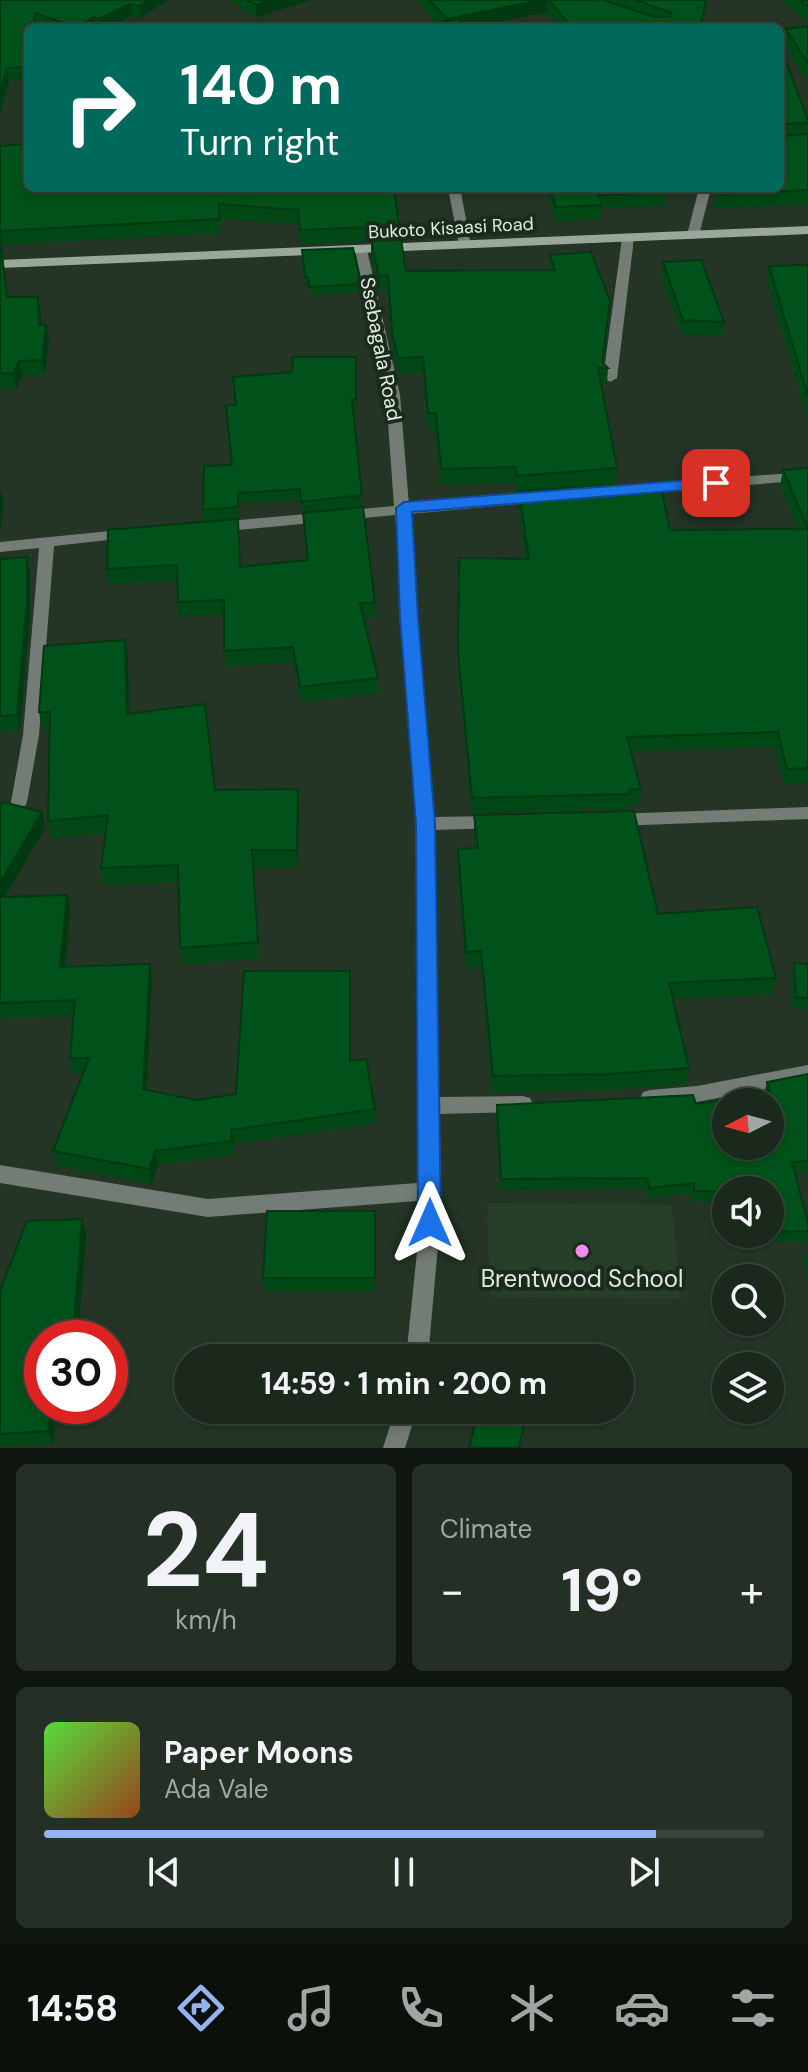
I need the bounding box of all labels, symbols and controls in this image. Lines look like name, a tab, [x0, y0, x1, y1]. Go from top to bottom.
text: 140 m	[180, 48, 342, 121]
icon: right	[48, 56, 152, 160]
text: Turn right	[180, 119, 339, 166]
street label: Bukoto Kisaasi Road	[368, 212, 534, 244]
street label: Ssebagala Road	[354, 275, 408, 423]
pin	[682, 449, 750, 517]
icon: arrive	[694, 461, 738, 505]
north arrow	[712, 1088, 784, 1160]
map controls	[712, 1088, 784, 1424]
button: sound	[712, 1176, 784, 1248]
position arrow	[388, 1181, 472, 1265]
marker: Brentwood School	[573, 1242, 591, 1260]
place label: Brentwood School	[481, 1263, 683, 1294]
button: search	[712, 1264, 784, 1336]
speed limit sign: 30	[24, 1320, 128, 1424]
button: layers	[712, 1352, 784, 1424]
text: 14:59 · 1 min · 200 m	[261, 1364, 547, 1403]
text: 24	[143, 1483, 269, 1618]
text: Climate	[440, 1512, 532, 1546]
text: 19°	[561, 1551, 643, 1630]
text: −	[440, 1562, 464, 1620]
text: +	[740, 1562, 764, 1620]
text: km/h	[175, 1603, 237, 1637]
text: Paper Moons	[164, 1733, 354, 1772]
text: Ada Vale	[164, 1772, 269, 1806]
icon: previous	[142, 1850, 186, 1894]
icon: pause	[382, 1850, 426, 1894]
icon: next	[622, 1850, 666, 1894]
icon: directions	[173, 1980, 229, 2036]
icon: music	[283, 1980, 339, 2036]
icon: phone	[393, 1980, 449, 2036]
icon: climate	[504, 1980, 560, 2036]
icon: car	[614, 1980, 670, 2036]
icon: filters	[725, 1980, 781, 2036]
text: 14:58	[27, 1985, 118, 2032]

